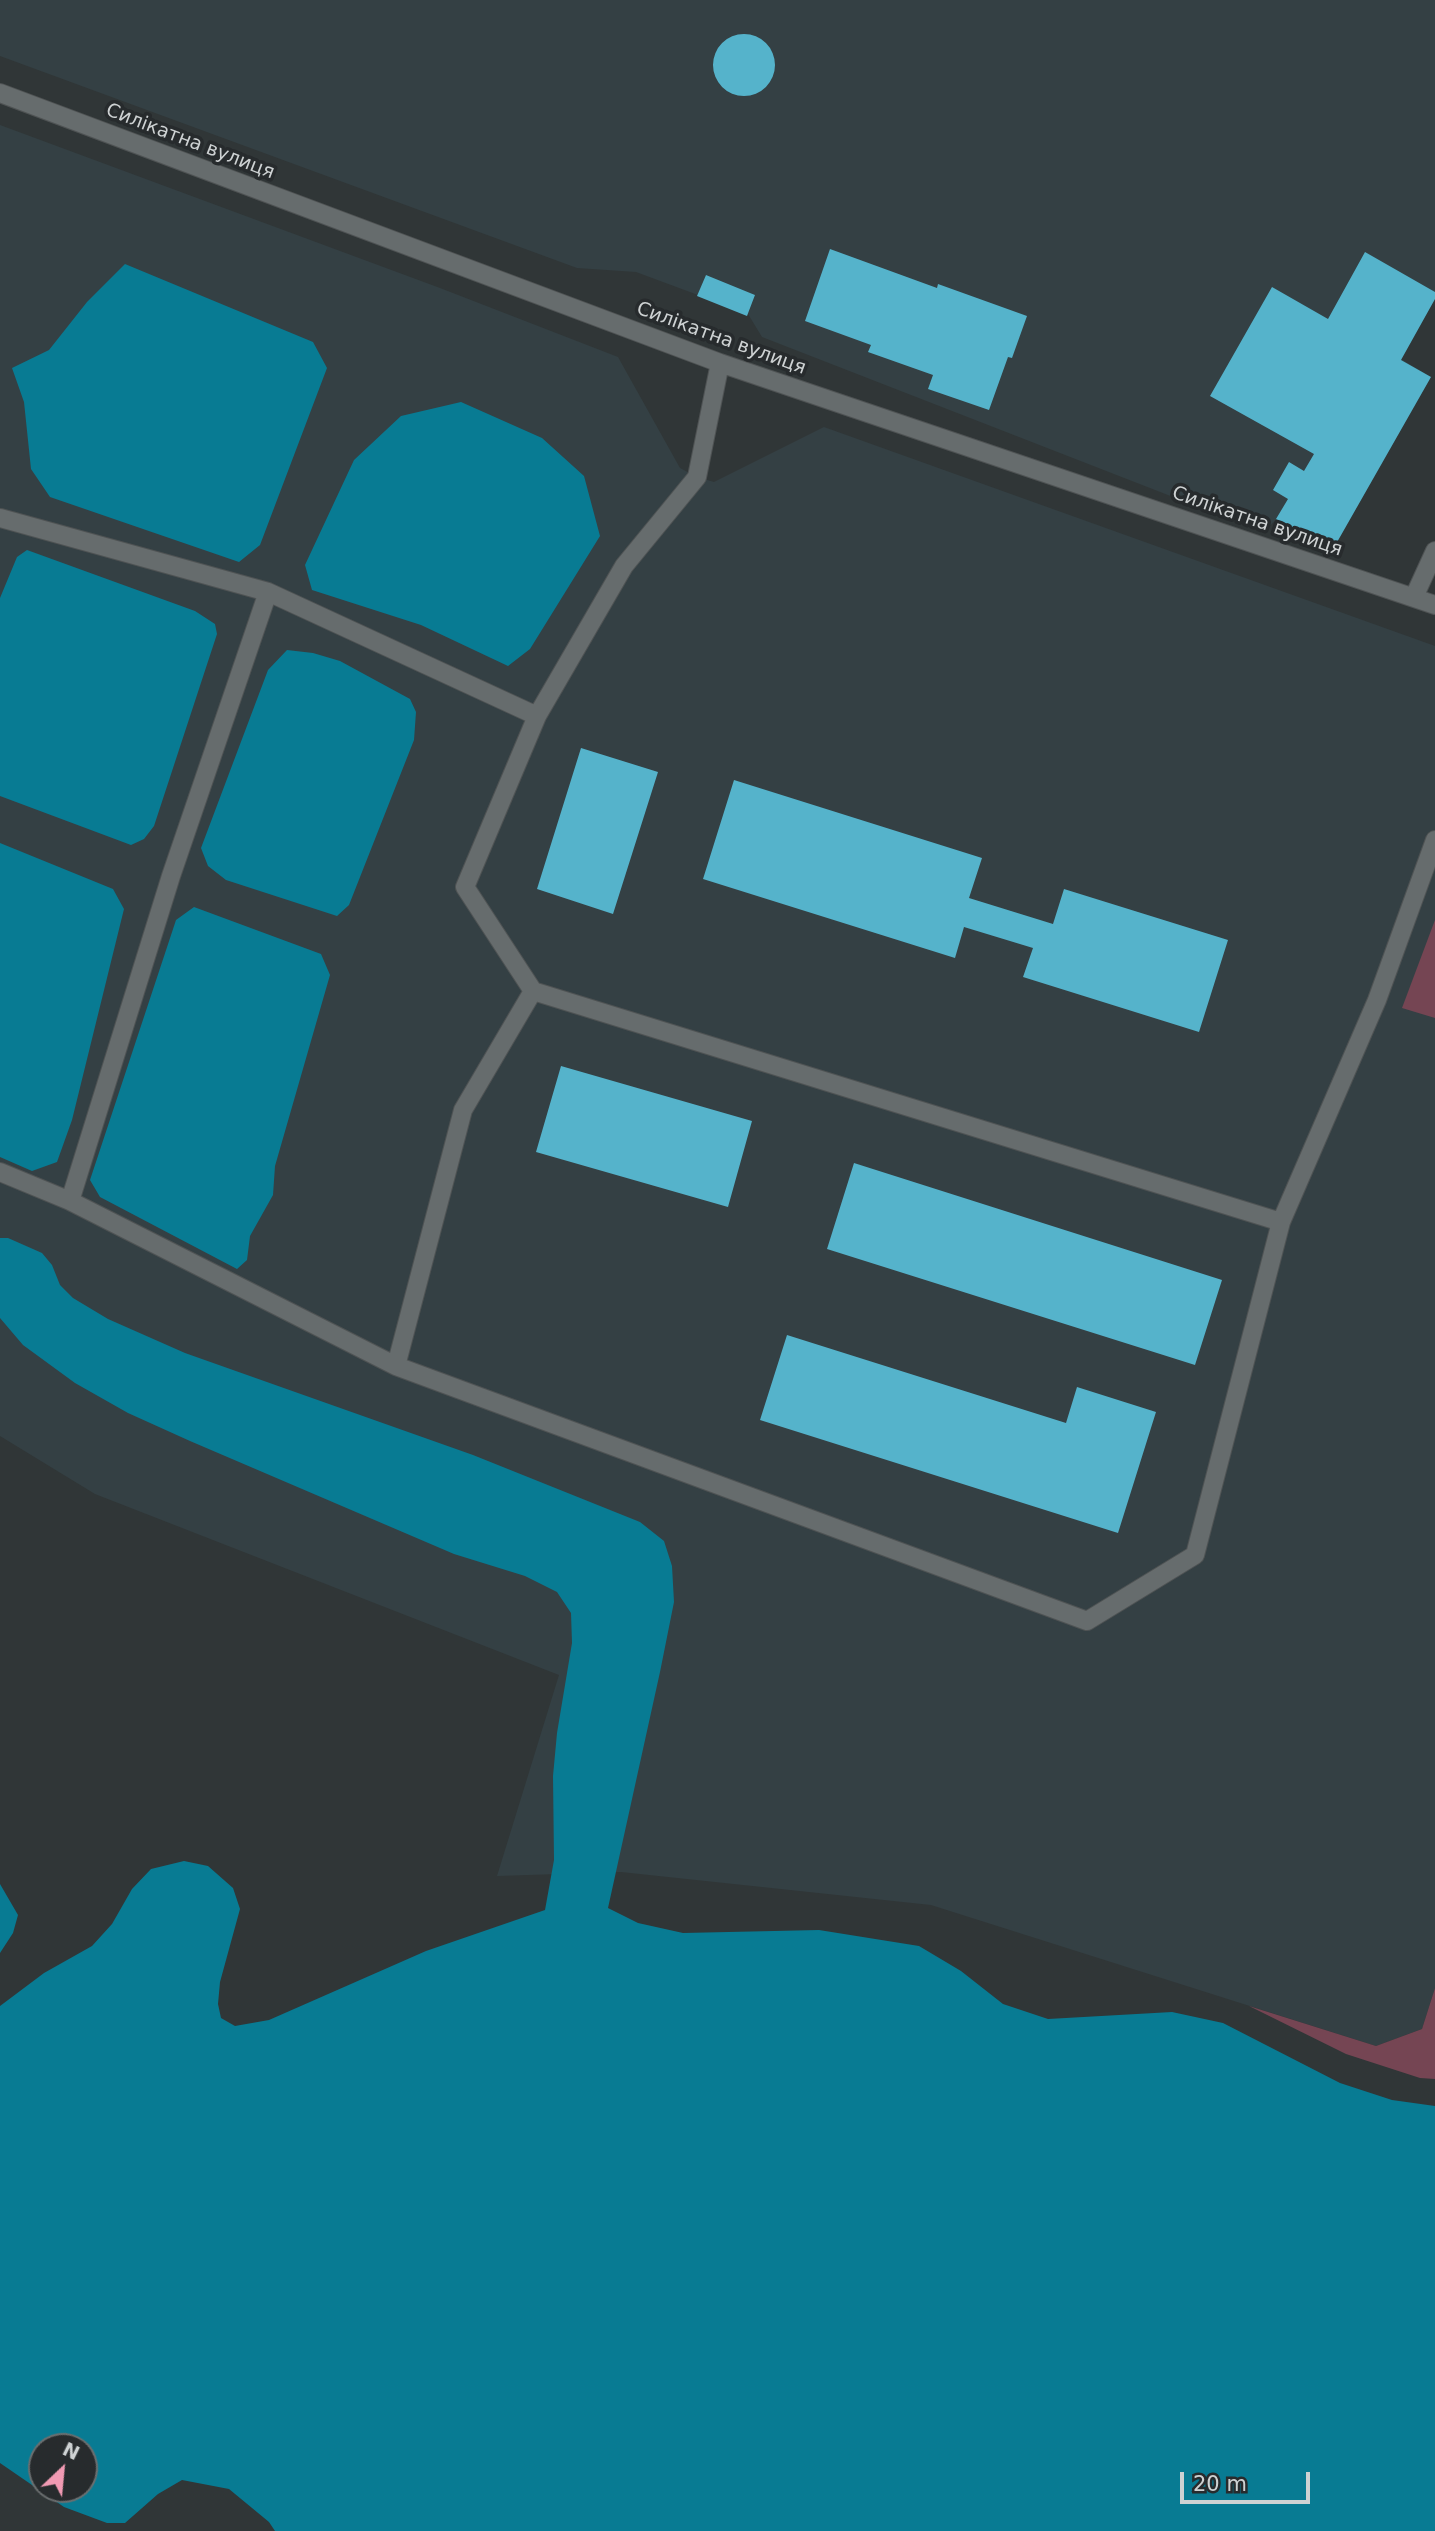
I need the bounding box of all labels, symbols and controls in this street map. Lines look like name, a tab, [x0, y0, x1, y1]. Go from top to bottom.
street label: Силікатна вулиця	[103, 99, 277, 185]
street label: Силікатна вулиця	[633, 298, 809, 380]
street label: Силікатна вулиця	[1169, 482, 1345, 562]
north arrow	[28, 2433, 98, 2503]
text: N	[59, 2438, 83, 2464]
scale bar	[1183, 2458, 1312, 2502]
text: 20 m	[1193, 2472, 1247, 2496]

